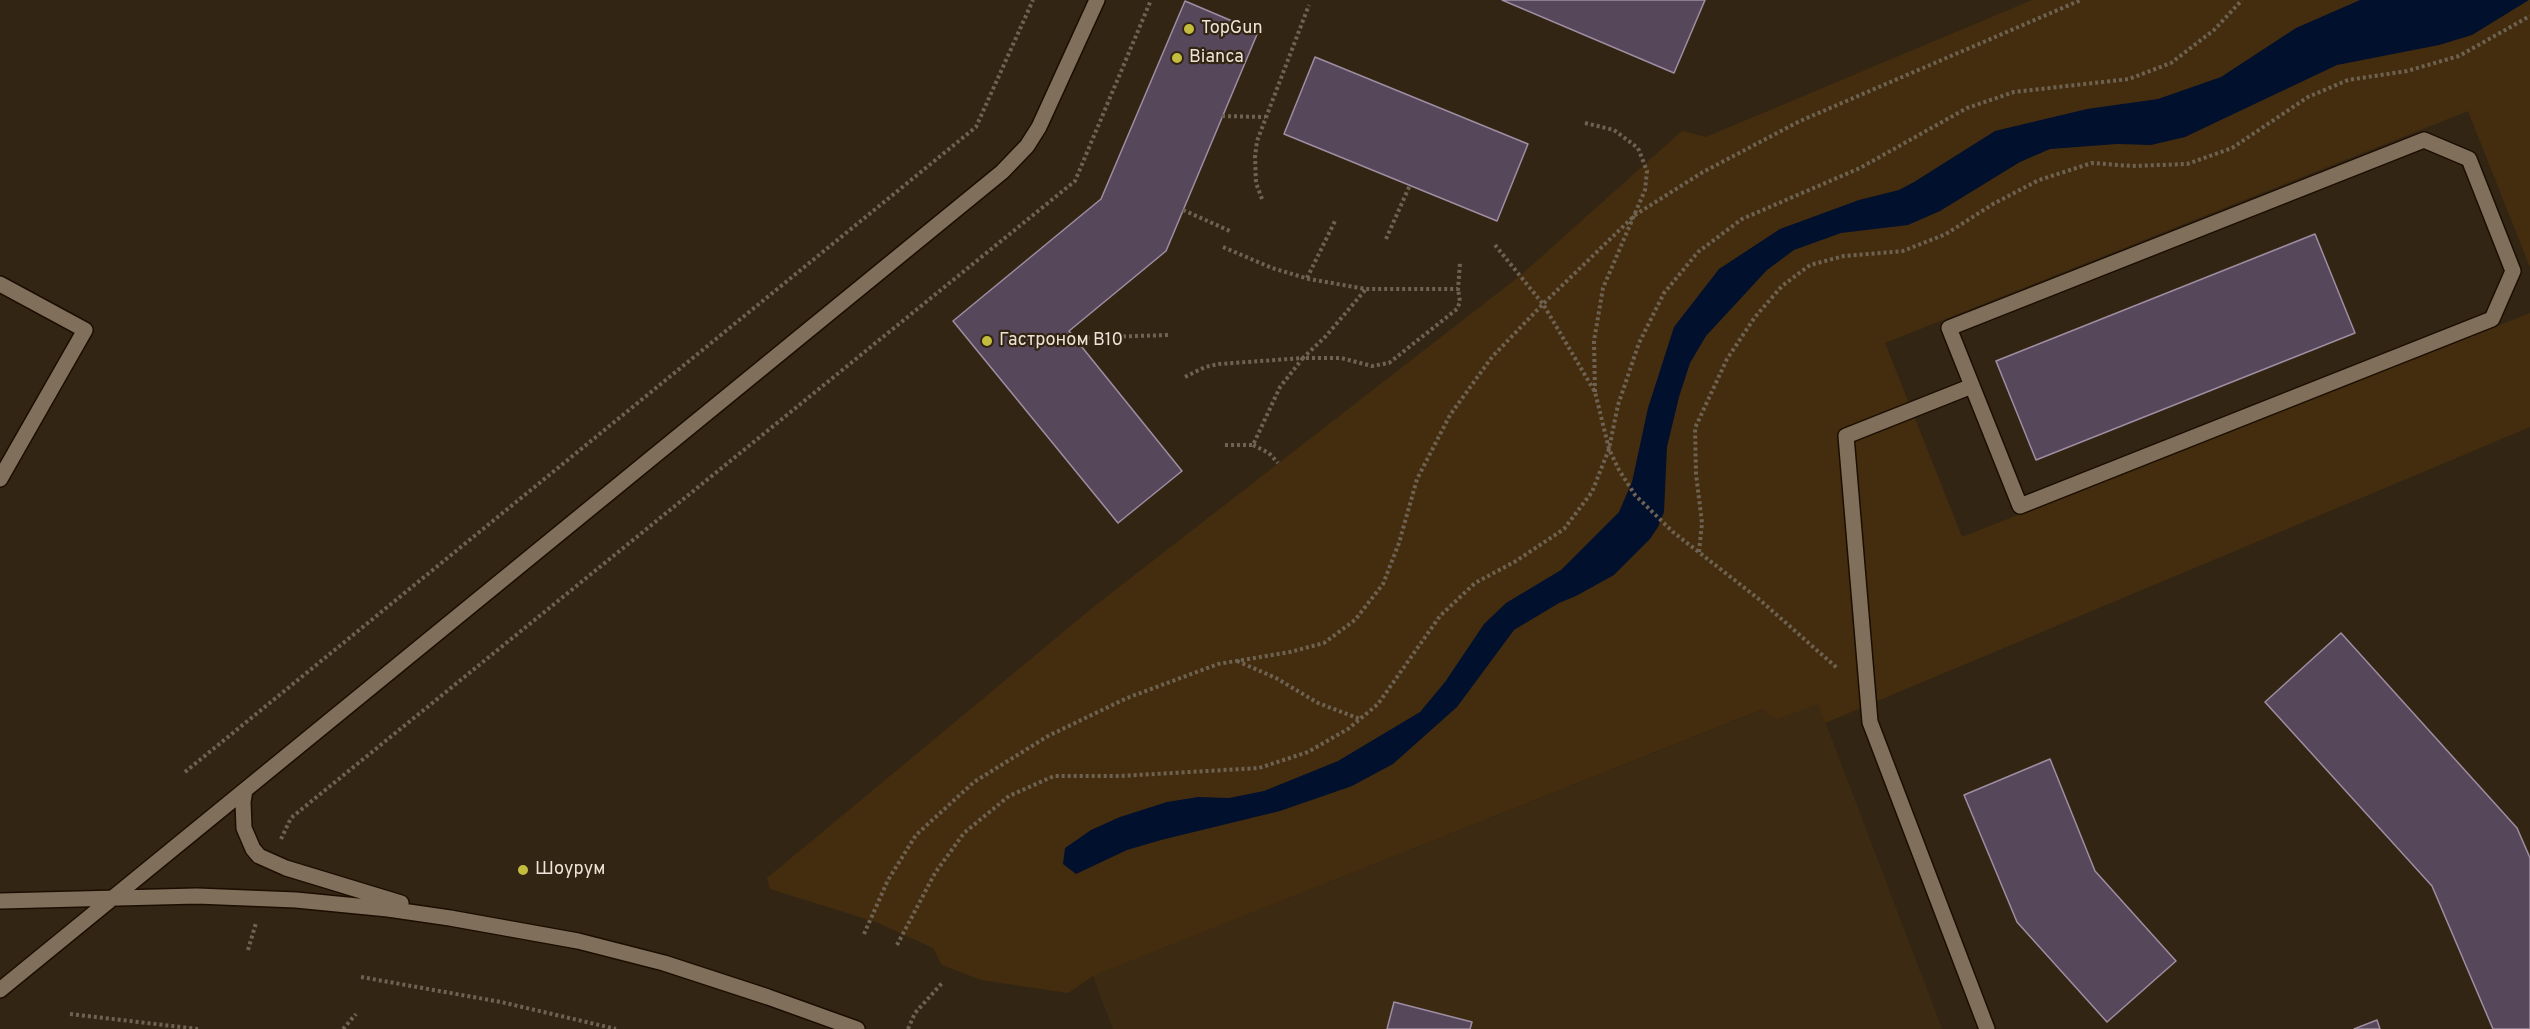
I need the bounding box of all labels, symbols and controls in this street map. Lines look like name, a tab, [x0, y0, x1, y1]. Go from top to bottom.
place label: TopGun	[1201, 18, 1263, 40]
marker: TopGun	[1182, 22, 1196, 36]
place label: Bianca	[1189, 47, 1244, 69]
marker: Bianca	[1170, 51, 1184, 65]
place label: Гастроном B10	[999, 330, 1123, 352]
marker: Гастроном B10	[980, 334, 994, 348]
place label: Шоурум	[535, 859, 605, 881]
marker: Шоурум	[516, 863, 530, 877]

